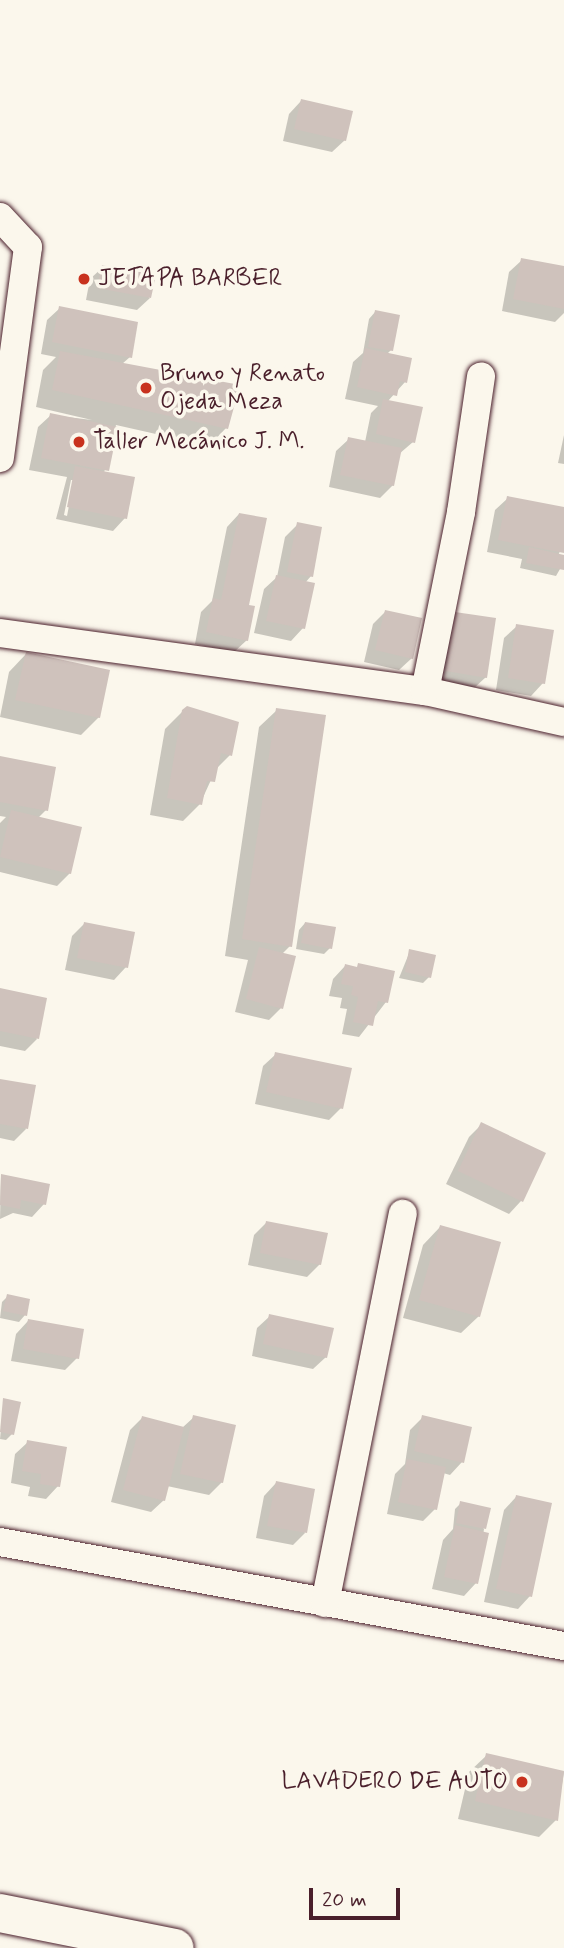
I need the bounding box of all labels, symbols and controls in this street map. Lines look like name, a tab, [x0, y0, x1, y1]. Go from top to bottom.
place label: JETAPA BARBER	[98, 265, 283, 293]
marker: JETAPA BARBER	[76, 271, 92, 287]
place label: Bruno y Renato Ojeda Meza	[160, 360, 317, 416]
marker: Bruno y Renato Ojeda Meza	[138, 380, 154, 396]
place label: Taller Mecánico J. M.	[93, 428, 306, 456]
marker: Taller Mecánico J. M.	[71, 434, 87, 450]
place label: LAVADERO DE AUTO	[286, 1768, 508, 1796]
marker: LAVADERO DE AUTO	[514, 1774, 530, 1790]
scale bar	[312, 1874, 403, 1918]
text: 20 m	[322, 1886, 367, 1914]

